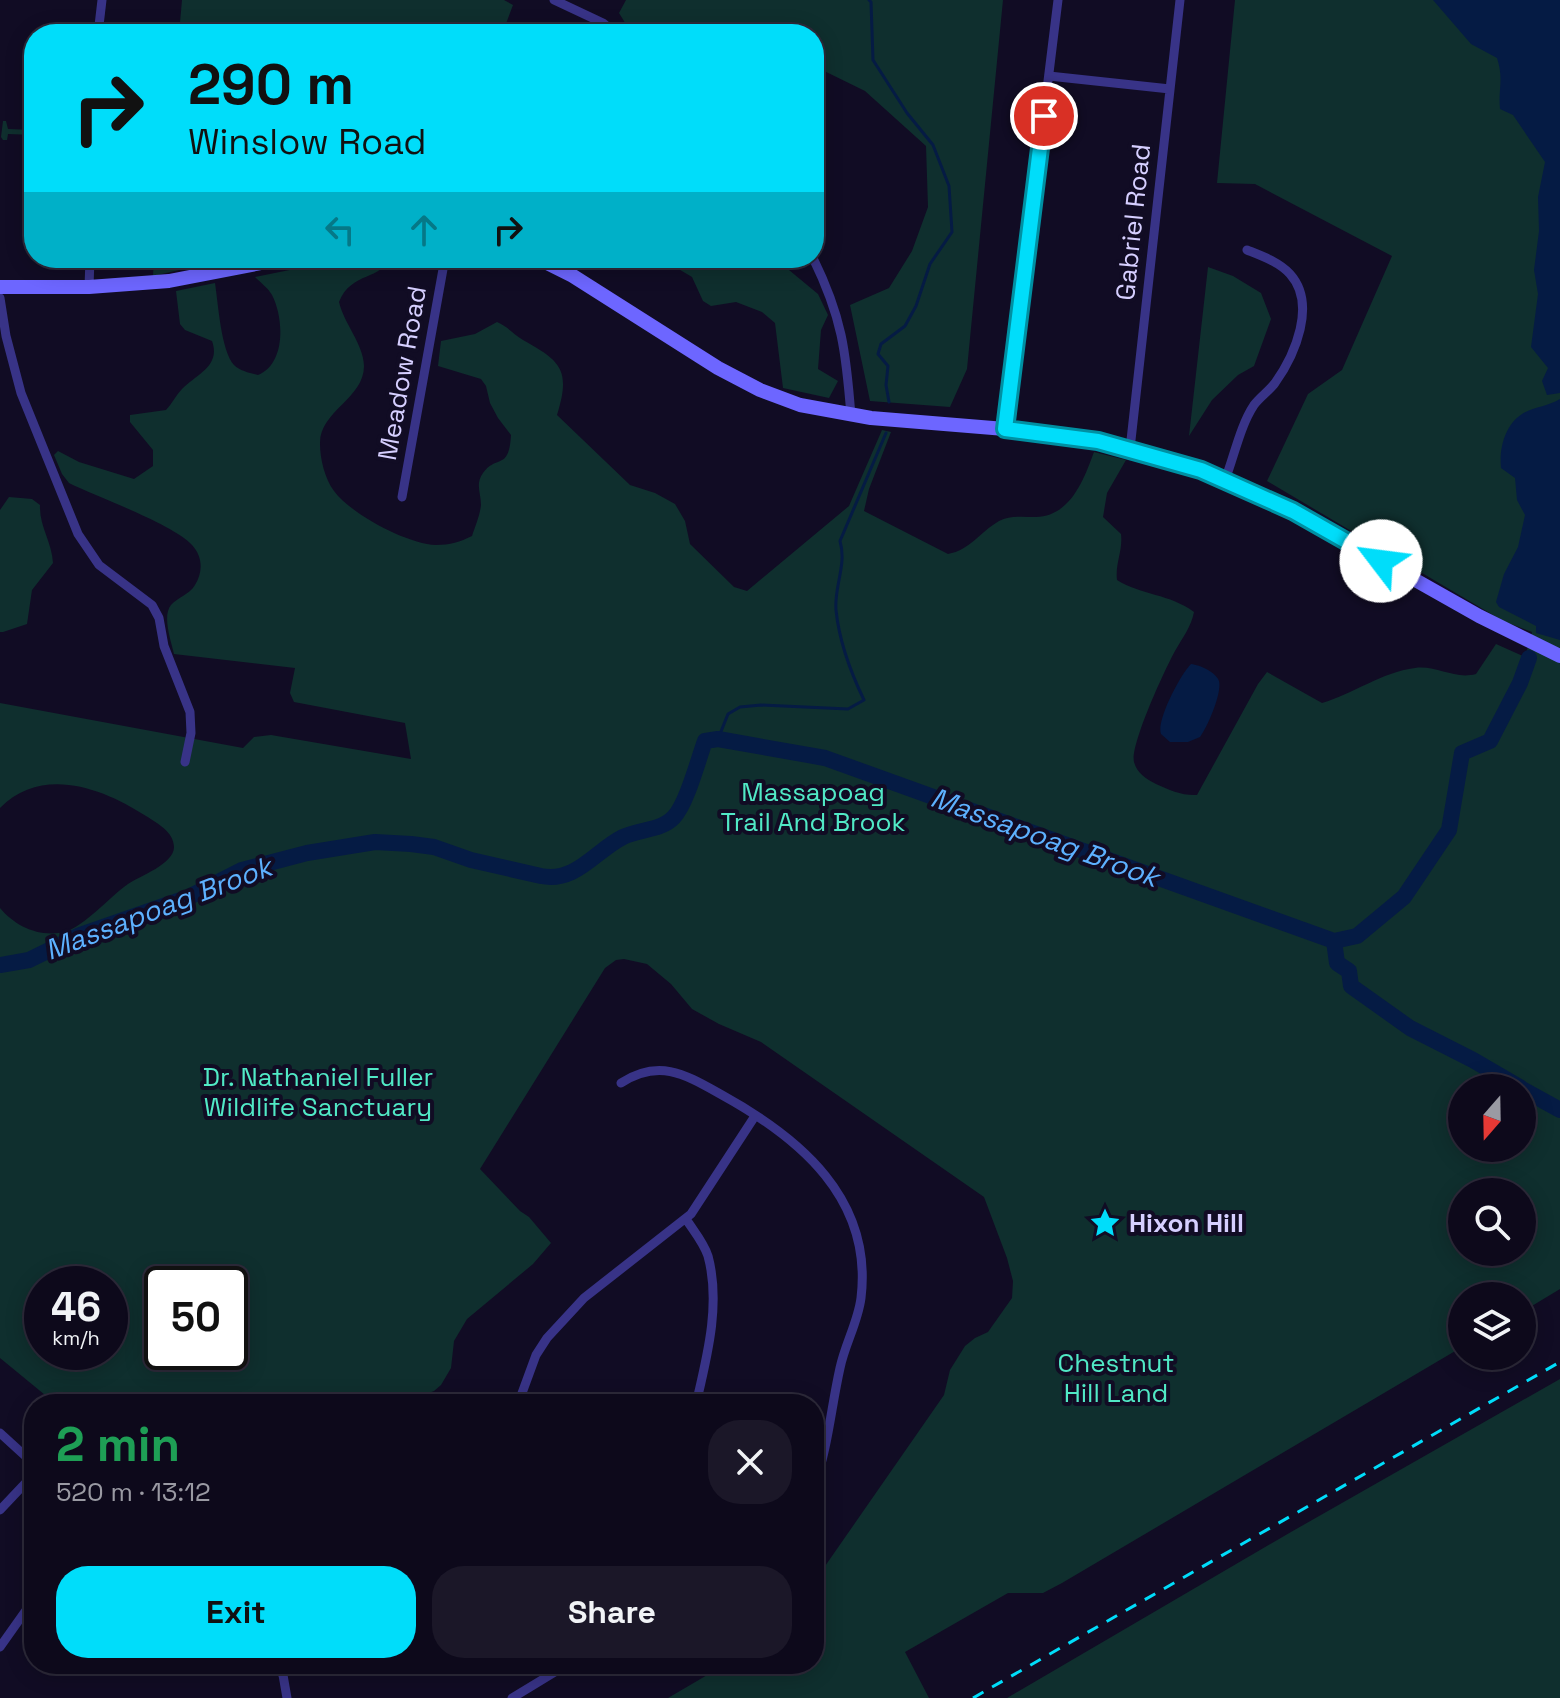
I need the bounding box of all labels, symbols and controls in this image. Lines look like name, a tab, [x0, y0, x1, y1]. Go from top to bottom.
text: 290 m	[188, 49, 354, 120]
icon: right	[56, 56, 160, 160]
pin	[1010, 82, 1078, 150]
icon: arrive	[1022, 94, 1066, 138]
text: Winslow Road	[188, 119, 427, 165]
street label: Gabriel Road	[1108, 142, 1158, 302]
icon: left	[318, 208, 362, 252]
icon: ahead	[402, 208, 446, 252]
icon: right	[486, 208, 530, 252]
street label: Meadow Road	[370, 283, 434, 463]
position arrow	[1339, 519, 1423, 603]
park label: Massapoag Trail And Brook	[720, 775, 906, 839]
water label: Massapoag Brook	[926, 779, 1167, 896]
water label: Massapoag Brook	[39, 847, 279, 968]
park label: Dr. Nathaniel Fuller Wildlife Sanctuary	[203, 1060, 433, 1124]
north arrow	[1448, 1074, 1536, 1162]
map controls	[1448, 1074, 1536, 1370]
button: search	[1448, 1178, 1536, 1266]
place icon: Hixon Hill	[1088, 1206, 1122, 1240]
place label: Hixon Hill	[1129, 1206, 1244, 1240]
speed limit sign: 50	[144, 1266, 248, 1370]
text: 46	[51, 1282, 101, 1333]
button: layers	[1448, 1282, 1536, 1370]
text: km/h	[52, 1325, 100, 1351]
park label: Chestnut Hill Land	[1058, 1346, 1175, 1410]
text: 2 min	[56, 1414, 180, 1475]
button: close	[708, 1420, 792, 1504]
text: 520 m · 13:12	[56, 1475, 211, 1509]
button: Exit	[56, 1566, 416, 1658]
button: Share	[432, 1566, 792, 1658]

